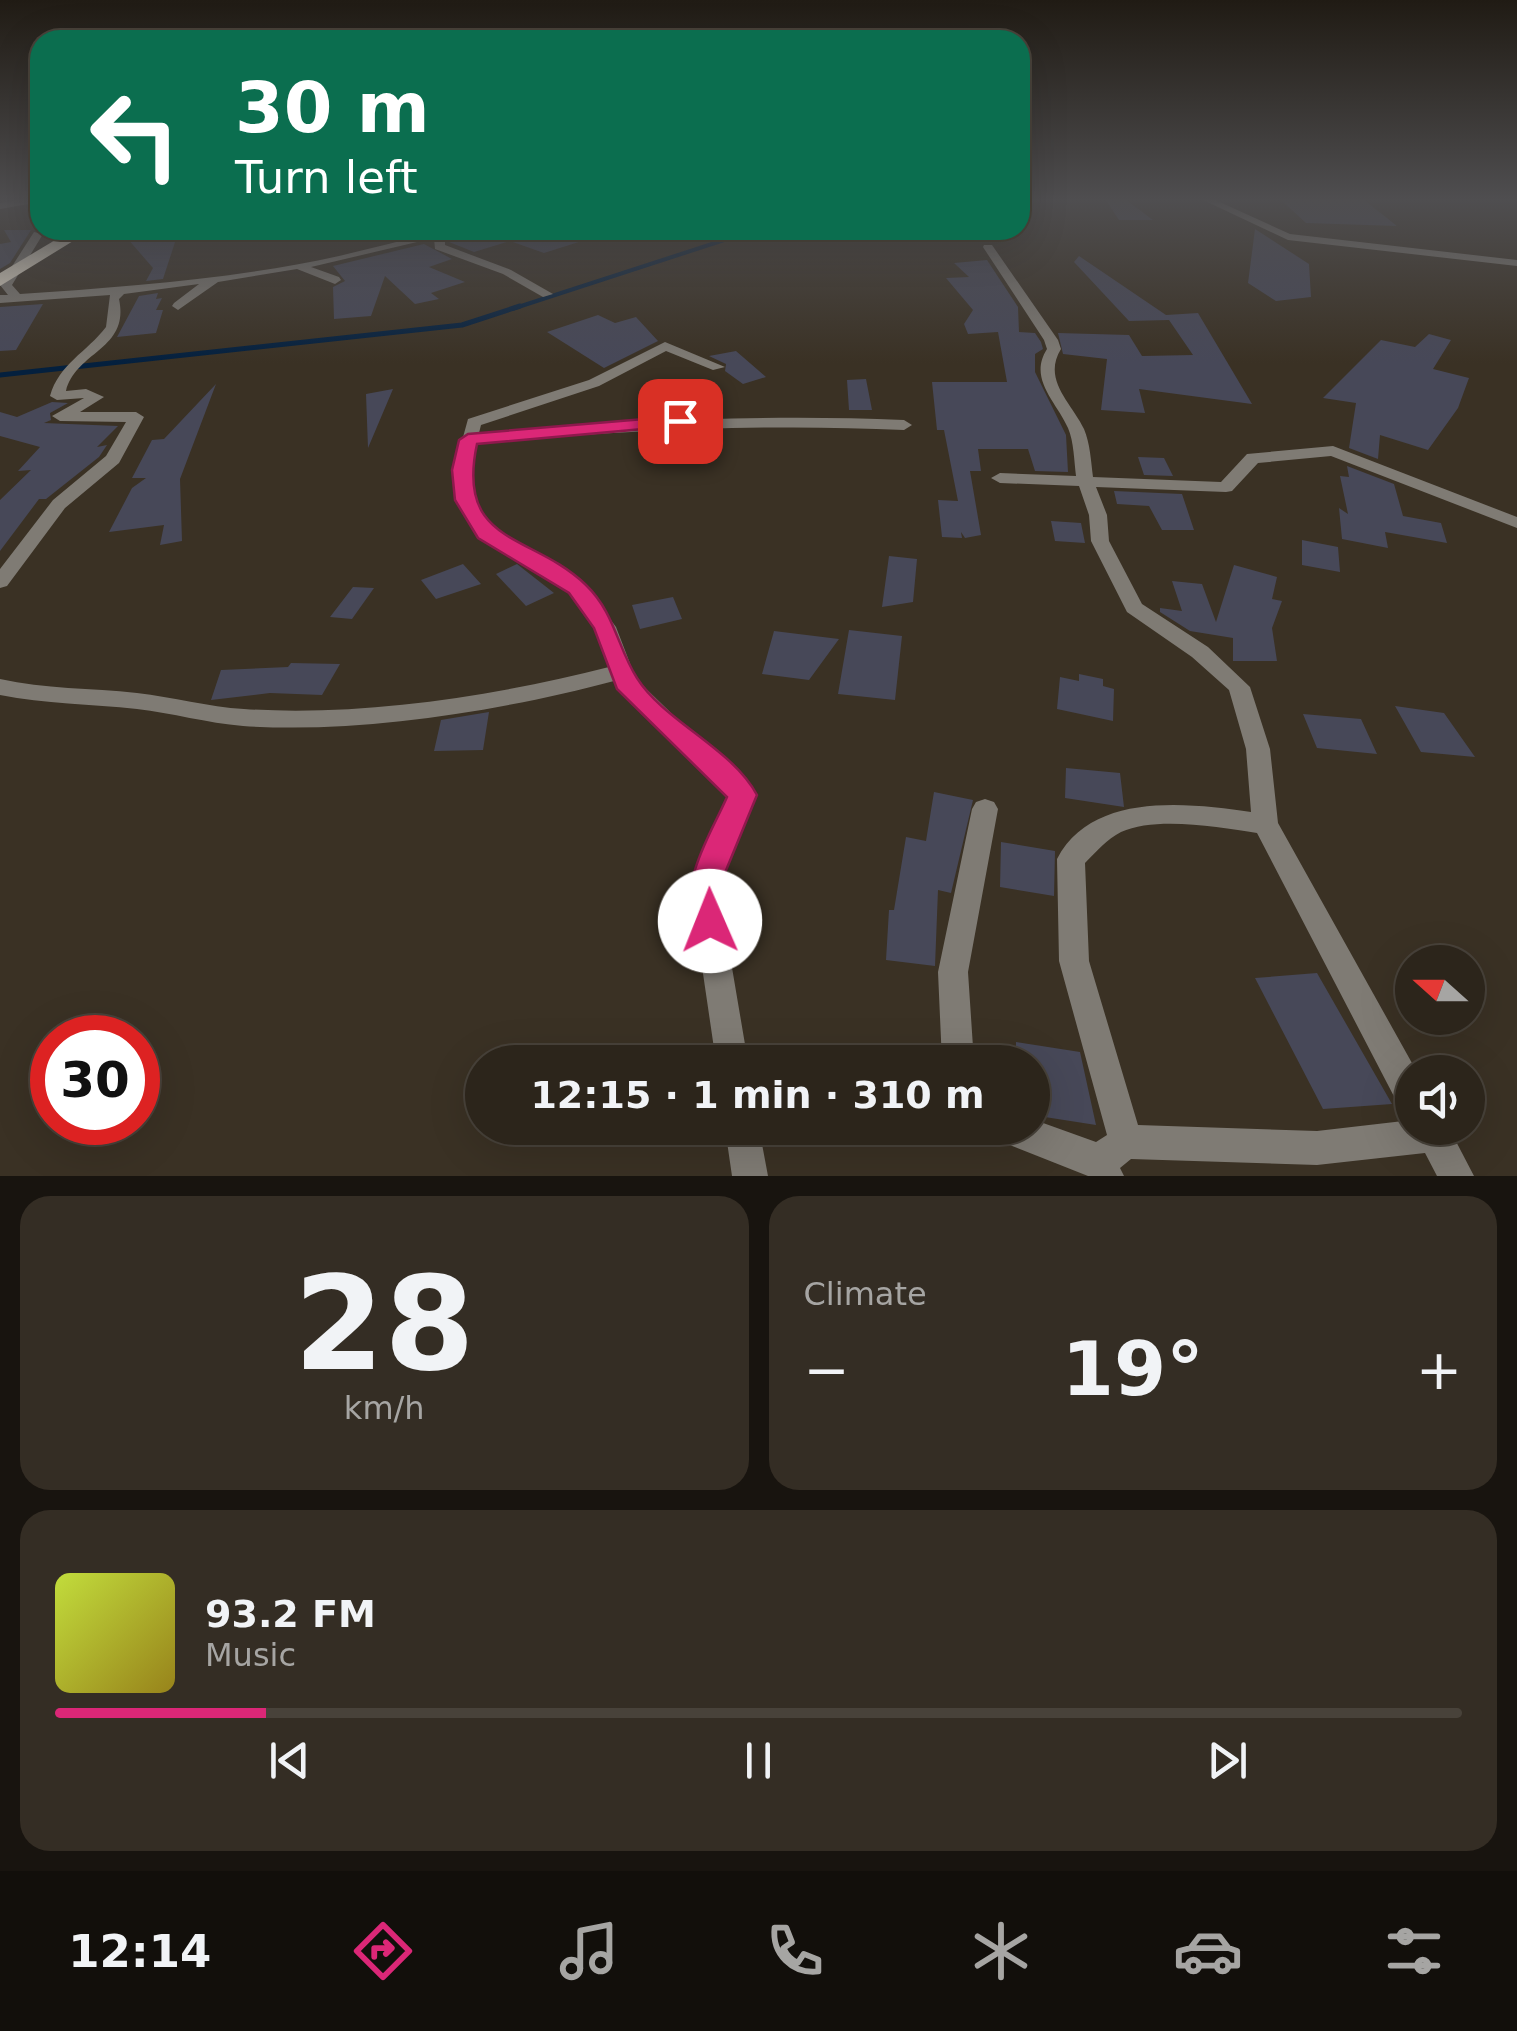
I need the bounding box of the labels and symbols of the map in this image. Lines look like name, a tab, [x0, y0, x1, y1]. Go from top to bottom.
pin	[638, 379, 723, 464]
position arrow	[658, 869, 762, 973]
north arrow	[1395, 945, 1485, 1035]
speed limit sign: 30	[30, 1015, 160, 1145]

